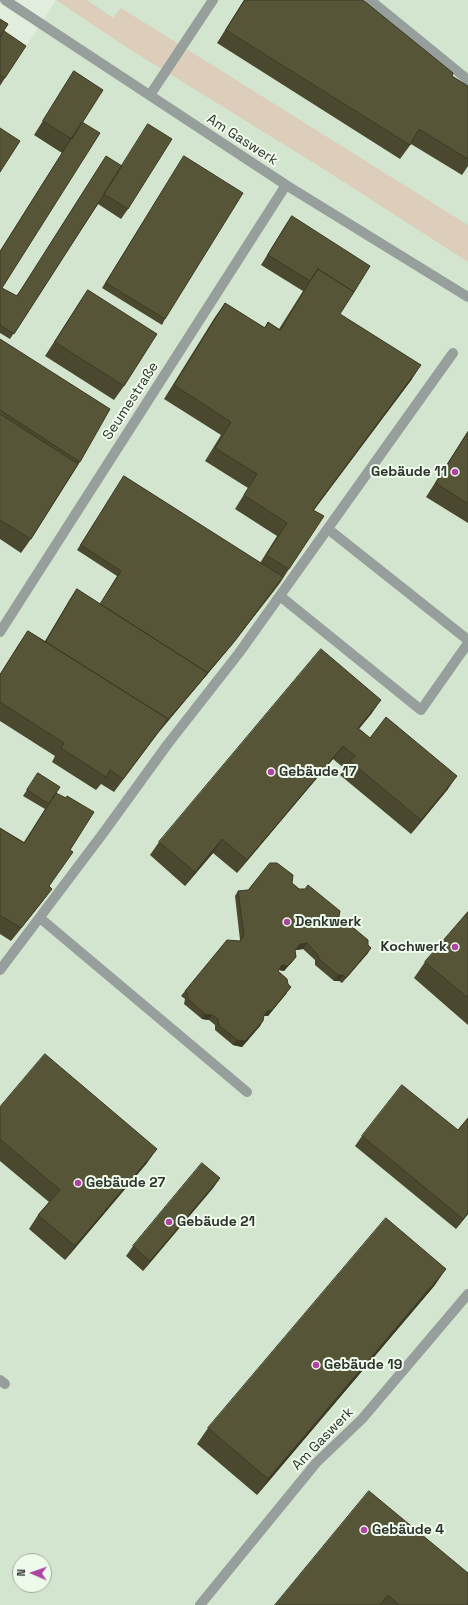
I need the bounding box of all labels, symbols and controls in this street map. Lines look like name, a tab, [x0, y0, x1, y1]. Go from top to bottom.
street label: Am Gaswerk	[203, 111, 281, 169]
street label: Seumestraße	[100, 359, 162, 443]
place label: Gebäude 11	[371, 464, 447, 480]
marker: Gebäude 11	[450, 467, 460, 477]
place label: Gebäude 17	[279, 764, 356, 780]
marker: Gebäude 17	[266, 767, 276, 777]
place label: Denkwerk	[295, 914, 361, 930]
marker: Denkwerk	[282, 917, 292, 927]
place label: Kochwerk	[381, 939, 447, 955]
marker: Kochwerk	[450, 942, 460, 952]
place label: Gebäude 27	[86, 1175, 165, 1191]
marker: Gebäude 27	[73, 1178, 83, 1188]
place label: Gebäude 21	[177, 1214, 255, 1230]
marker: Gebäude 21	[164, 1217, 174, 1227]
place label: Gebäude 19	[324, 1357, 402, 1373]
marker: Gebäude 19	[311, 1360, 321, 1370]
street label: Am Gaswerk	[289, 1404, 357, 1474]
place label: Gebäude 4	[372, 1522, 444, 1538]
marker: Gebäude 4	[359, 1525, 369, 1535]
north arrow	[12, 1553, 52, 1593]
text: N	[14, 1569, 28, 1577]

